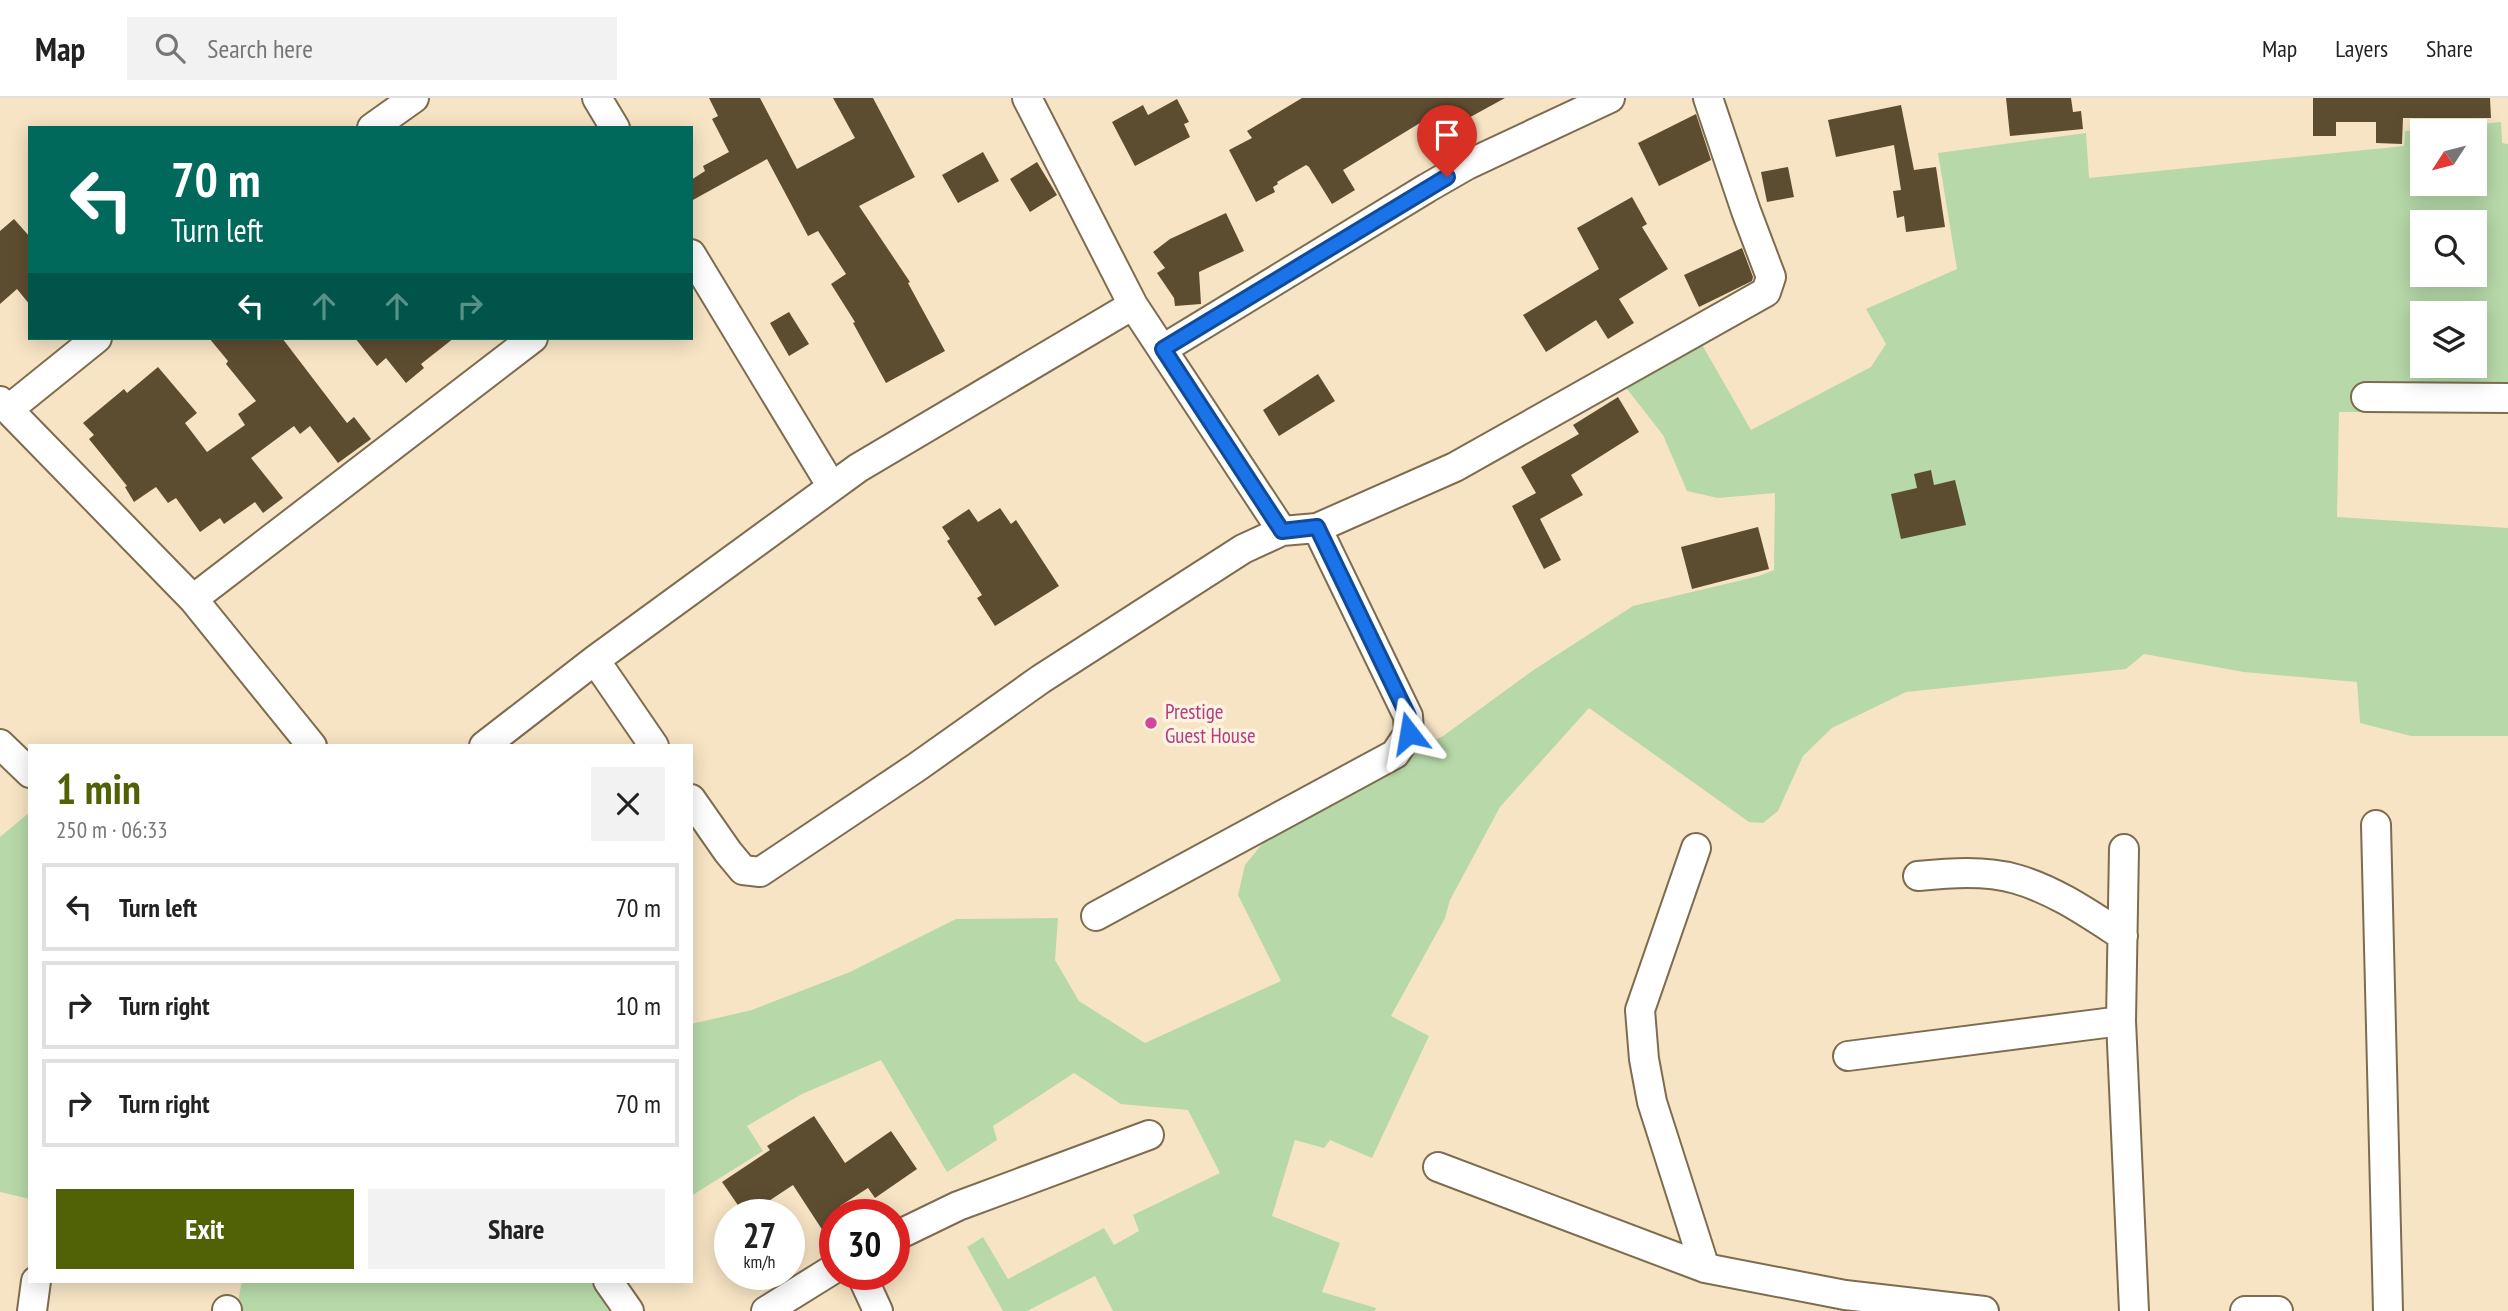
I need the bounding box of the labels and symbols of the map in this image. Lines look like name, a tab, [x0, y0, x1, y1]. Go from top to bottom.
pin	[1417, 105, 1477, 177]
north arrow	[2410, 119, 2487, 196]
position arrow	[1372, 696, 1446, 770]
place label: Prestige Guest House	[1165, 698, 1256, 749]
marker: Prestige Guest House	[1143, 715, 1159, 731]
speed limit sign: 30	[819, 1199, 910, 1290]

